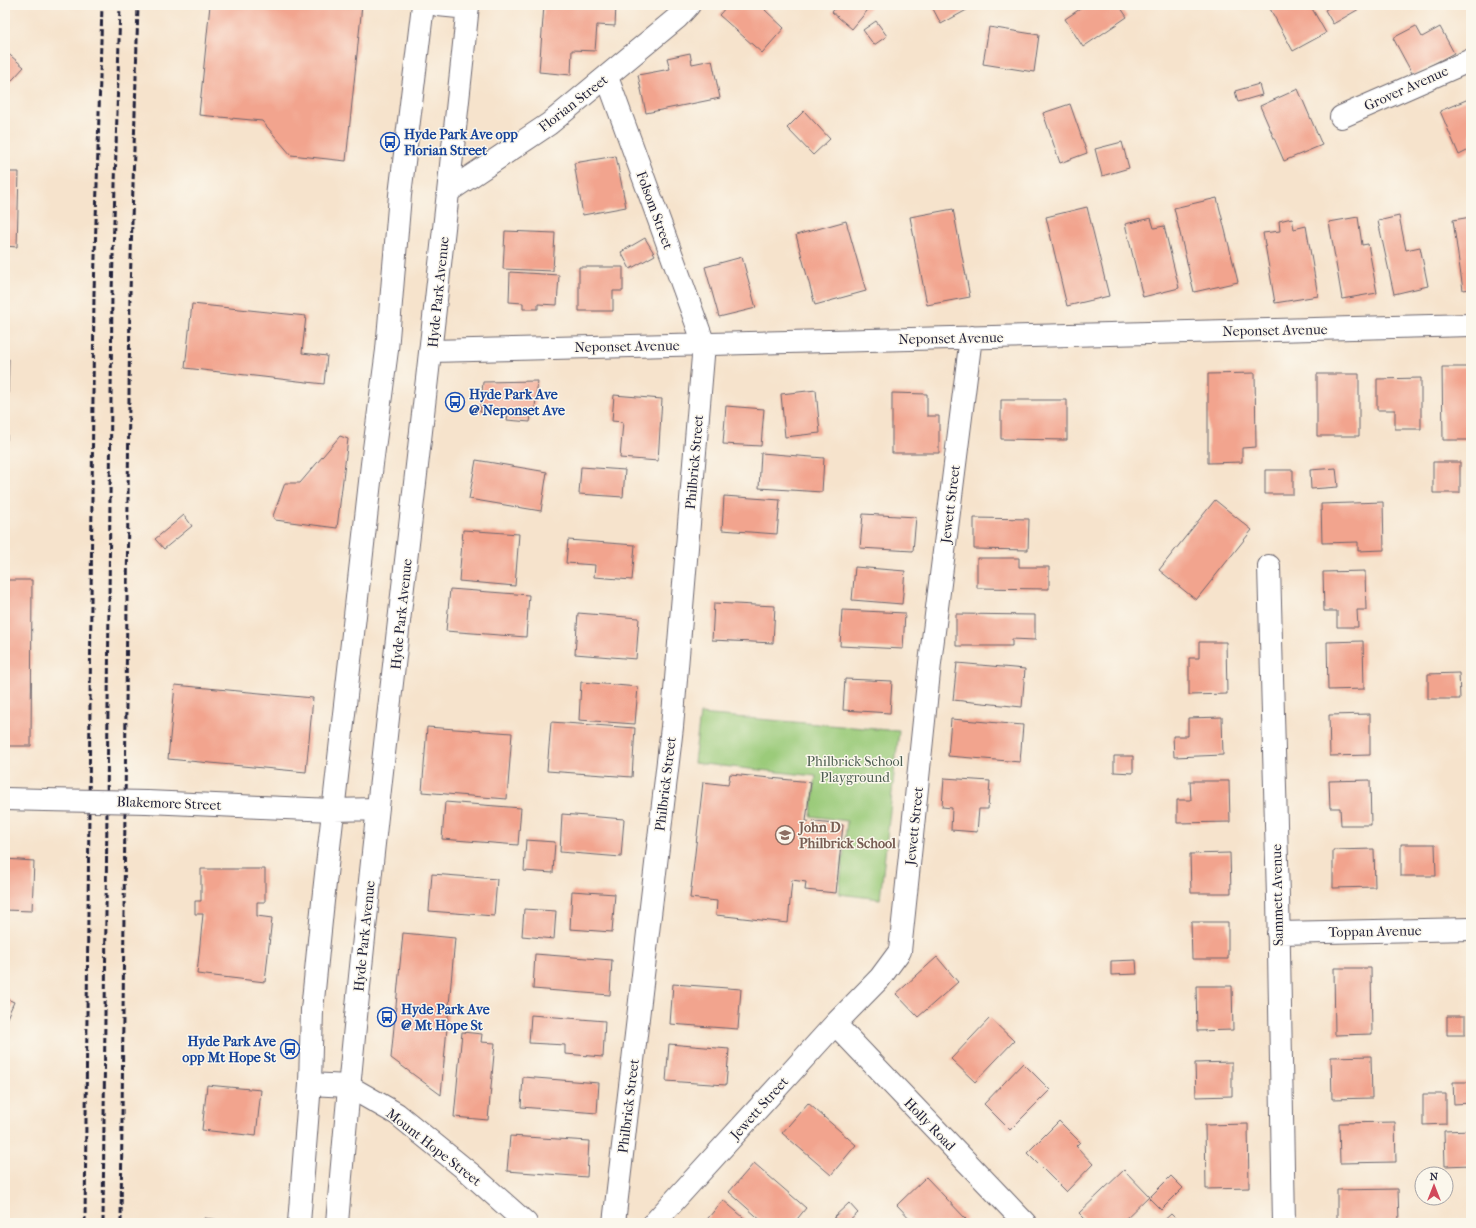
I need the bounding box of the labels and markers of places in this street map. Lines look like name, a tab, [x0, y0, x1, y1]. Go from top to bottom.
place label: Hyde Park Ave opp Florian Street	[403, 126, 518, 159]
bus stop icon: Hyde Park Ave opp Florian Street	[379, 131, 401, 153]
place label: Hyde Park Ave @ Neponset Ave	[469, 386, 565, 419]
bus stop icon: Hyde Park Ave @ Neponset Ave	[444, 391, 466, 413]
place label: John D Philbrick School	[797, 819, 896, 852]
school or university icon: John D Philbrick School	[774, 824, 796, 846]
place label: Hyde Park Ave @ Mt Hope St	[401, 1001, 490, 1034]
bus stop icon: Hyde Park Ave @ Mt Hope St	[376, 1006, 398, 1028]
place label: Hyde Park Ave opp Mt Hope St	[182, 1033, 277, 1066]
bus stop icon: Hyde Park Ave opp Mt Hope St	[279, 1038, 301, 1060]

